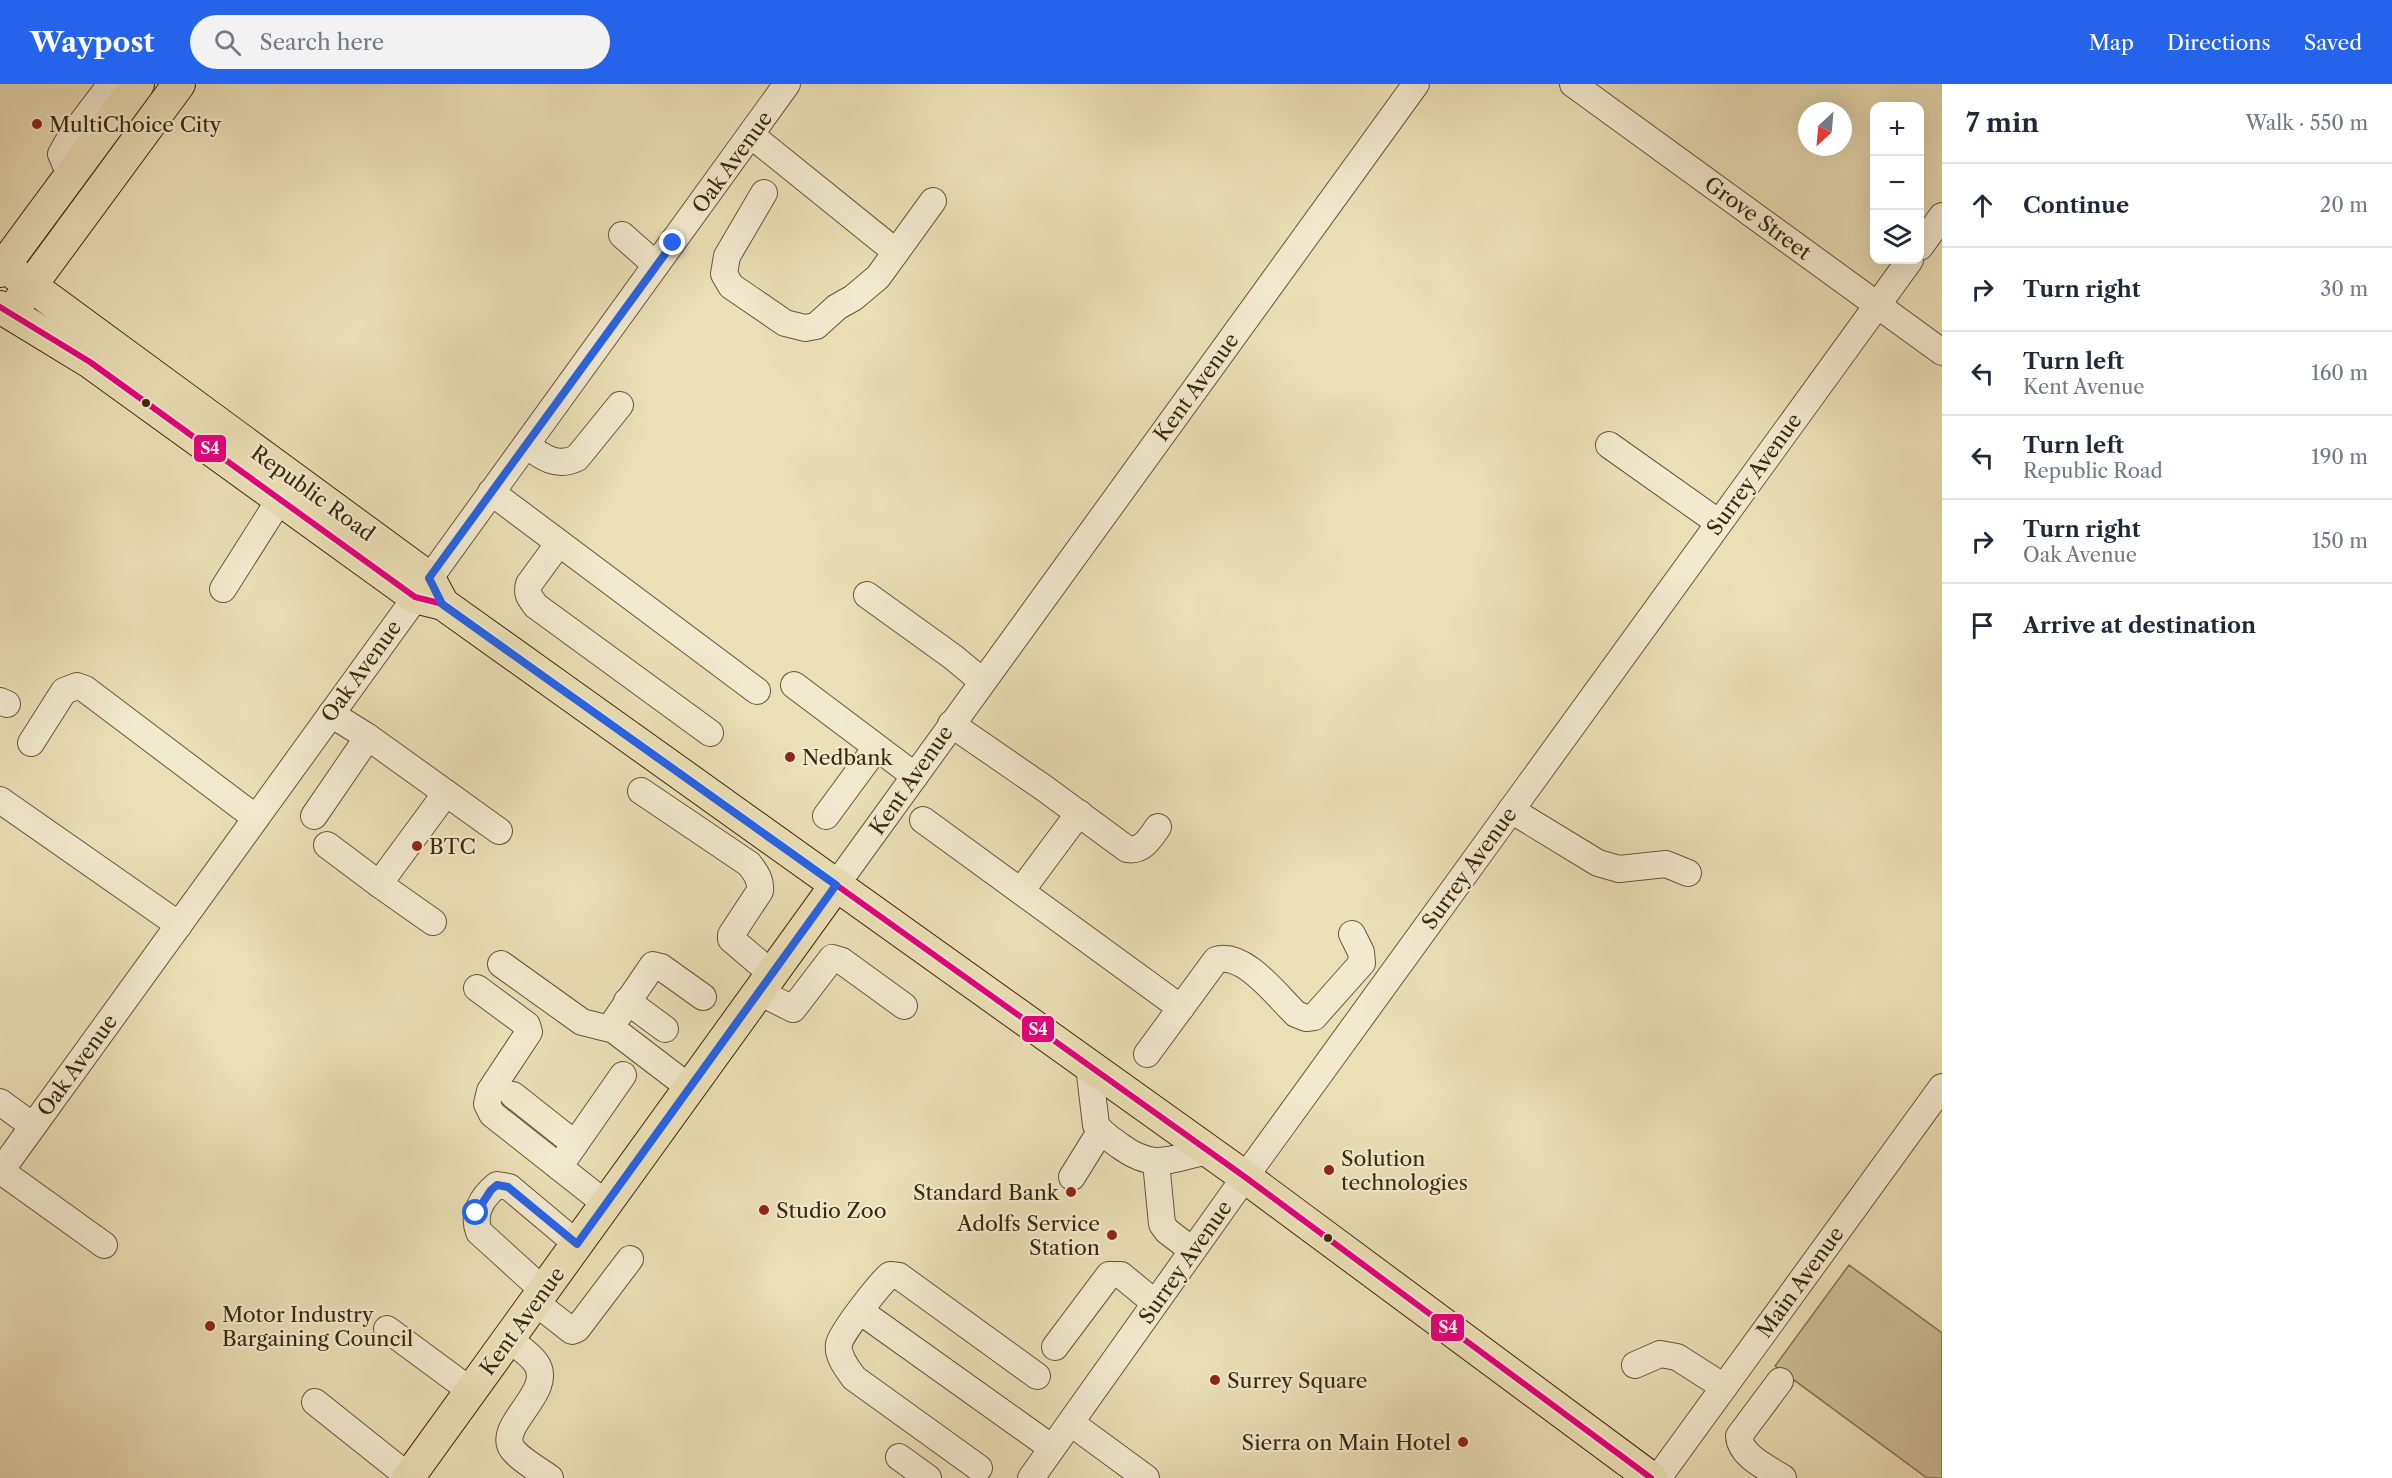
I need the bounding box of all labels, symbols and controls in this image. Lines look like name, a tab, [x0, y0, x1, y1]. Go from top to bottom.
search box	[190, 15, 610, 69]
text: Waypost	[30, 25, 154, 59]
icon: search	[211, 26, 244, 59]
text: Search here	[259, 29, 384, 56]
text: Map	[2089, 30, 2134, 55]
text: Directions	[2167, 30, 2271, 55]
text: Saved	[2304, 30, 2362, 55]
north arrow	[1798, 102, 1852, 156]
map controls	[1870, 102, 1924, 264]
button: +	[1870, 102, 1924, 156]
street label: Oak Avenue	[687, 106, 777, 218]
text: 7 min	[1966, 107, 2039, 139]
text: Walk · 550 m	[2246, 111, 2368, 135]
place label: MultiChoice City	[49, 112, 222, 137]
marker: MultiChoice City	[30, 117, 44, 131]
button: −	[1870, 156, 1924, 210]
street label: Grove Street	[1700, 171, 1817, 265]
icon: ahead	[1966, 189, 1999, 222]
text: Continue	[2023, 192, 2129, 219]
text: 20 m	[2320, 193, 2368, 217]
button: layers	[1870, 210, 1924, 264]
route end	[659, 229, 685, 255]
icon: right	[1966, 273, 1999, 306]
text: Turn right	[2023, 276, 2141, 303]
text: 30 m	[2320, 277, 2368, 301]
street label: Kent Avenue	[1148, 328, 1244, 446]
text: Turn left	[2023, 348, 2124, 375]
icon: left	[1966, 357, 1999, 390]
text: 160 m	[2311, 361, 2368, 385]
text: Kent Avenue	[2023, 375, 2144, 399]
unlabelled marker	[140, 397, 152, 409]
street label: Surrey Avenue	[1701, 408, 1807, 540]
text: Turn left	[2023, 432, 2124, 459]
line badge: S4	[193, 434, 227, 463]
text: S4	[200, 438, 220, 458]
street label: Republic Road	[246, 440, 380, 546]
icon: left	[1966, 441, 1999, 474]
text: 190 m	[2311, 445, 2368, 469]
text: Republic Road	[2023, 459, 2163, 483]
text: Turn right	[2023, 516, 2141, 543]
icon: right	[1966, 525, 1999, 558]
text: 150 m	[2312, 529, 2368, 553]
text: Oak Avenue	[2023, 543, 2137, 567]
icon: arrive	[1966, 609, 1999, 642]
text: Arrive at destination	[2023, 612, 2256, 639]
street label: Oak Avenue	[316, 615, 406, 727]
street label: Kent Avenue	[864, 721, 958, 839]
place label: Nedbank	[802, 745, 893, 770]
marker: Nedbank	[783, 750, 797, 764]
street label: Surrey Avenue	[1416, 802, 1522, 934]
place label: BTC	[429, 834, 476, 859]
marker: BTC	[410, 839, 424, 853]
street label: Oak Avenue	[32, 1009, 122, 1121]
line badge: S4	[1021, 1015, 1055, 1043]
text: S4	[1028, 1019, 1048, 1039]
place label: Solution technologies	[1341, 1146, 1468, 1195]
marker: Solution technologies	[1322, 1163, 1336, 1177]
place label: Standard Bank	[913, 1180, 1060, 1205]
marker: Standard Bank	[1064, 1185, 1078, 1199]
street label: Surrey Avenue	[1133, 1196, 1237, 1328]
place label: Studio Zoo	[776, 1198, 887, 1223]
route start	[462, 1199, 488, 1225]
marker: Studio Zoo	[757, 1203, 771, 1217]
place label: Adolfs Service Station	[956, 1211, 1100, 1260]
street label: Main Avenue	[1751, 1222, 1849, 1342]
marker: Adolfs Service Station	[1105, 1228, 1119, 1242]
unlabelled marker	[1322, 1232, 1334, 1244]
street label: Kent Avenue	[474, 1262, 570, 1380]
place label: Motor Industry Bargaining Council	[222, 1302, 413, 1351]
line badge: S4	[1430, 1313, 1465, 1342]
text: S4	[1438, 1317, 1458, 1337]
marker: Motor Industry Bargaining Council	[203, 1319, 217, 1333]
place label: Surrey Square	[1227, 1368, 1368, 1393]
marker: Surrey Square	[1208, 1373, 1222, 1387]
place label: Sierra on Main Hotel	[1242, 1430, 1451, 1455]
marker: Sierra on Main Hotel	[1456, 1435, 1470, 1449]

